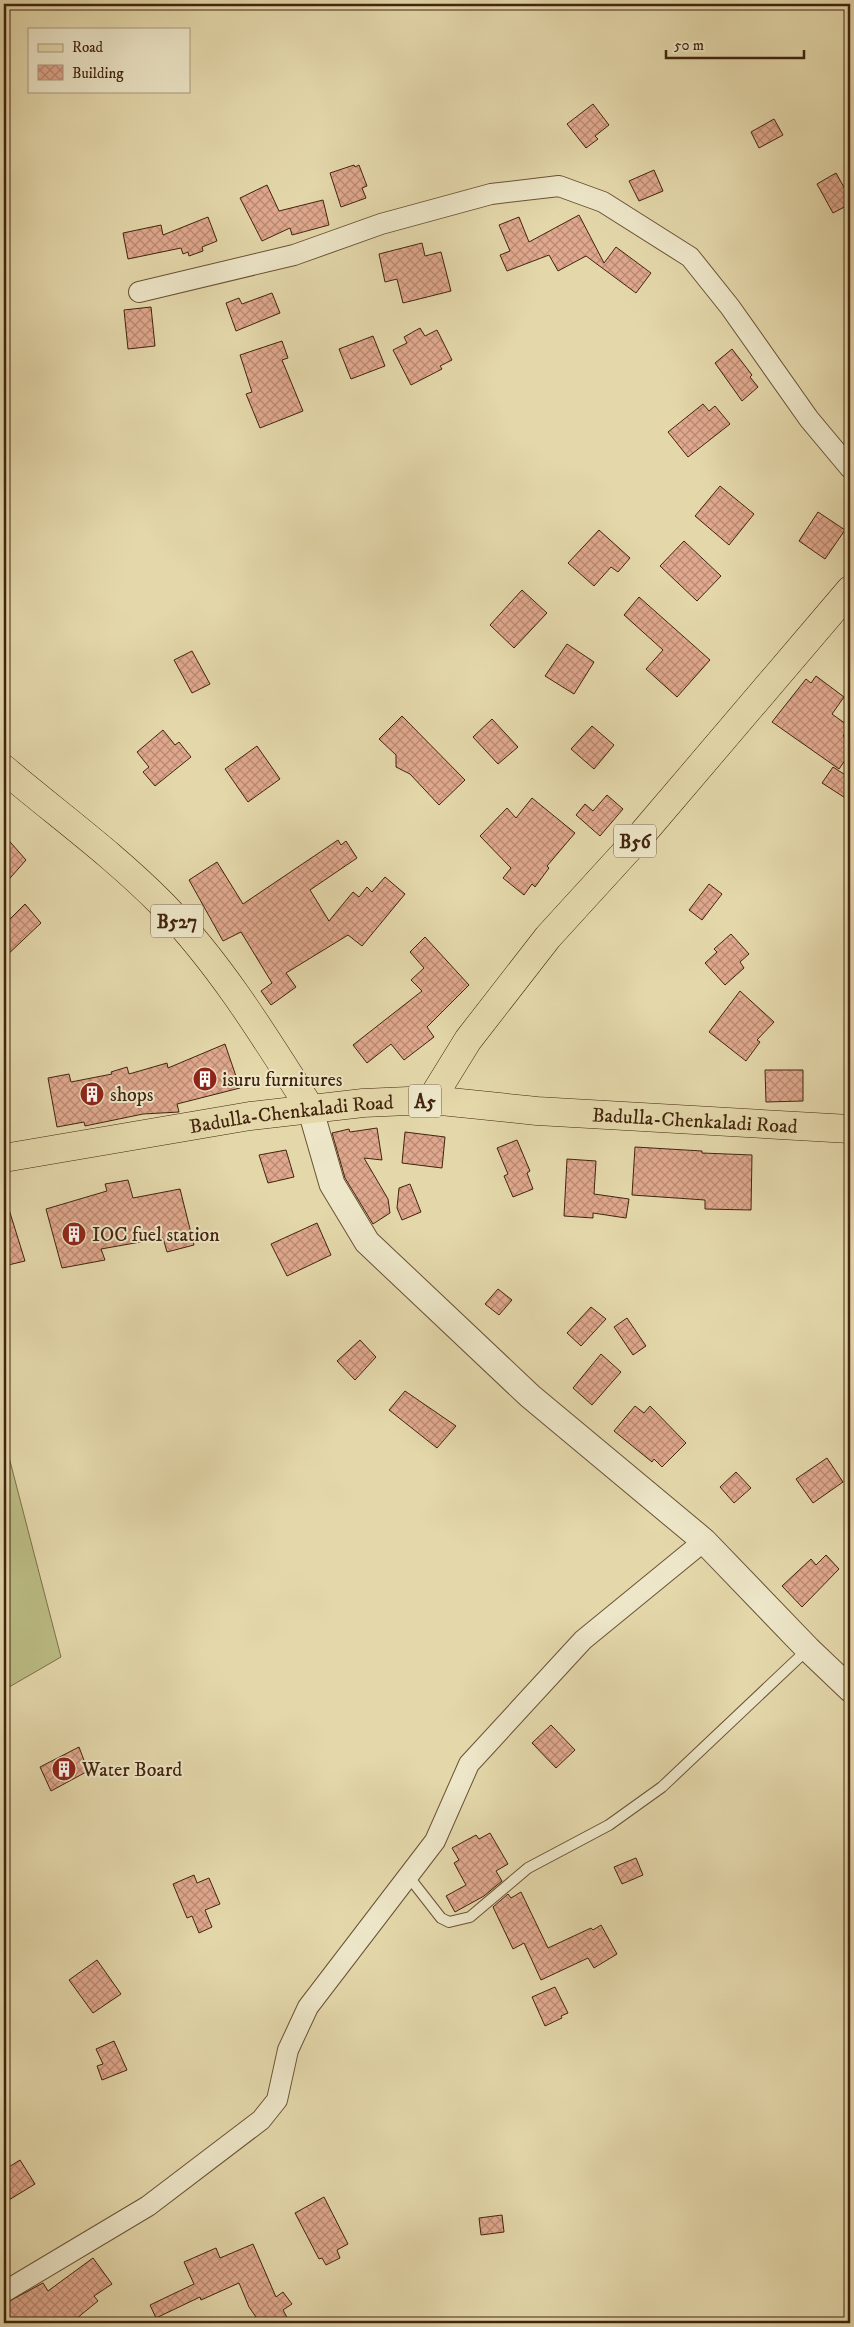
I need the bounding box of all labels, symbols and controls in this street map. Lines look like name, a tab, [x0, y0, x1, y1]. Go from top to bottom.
legend	[28, 28, 190, 92]
scale bar	[666, 28, 804, 60]
text: 50 m	[674, 36, 704, 55]
text: Road	[72, 38, 104, 57]
text: Building	[72, 64, 124, 83]
road number: B56	[614, 824, 656, 858]
road number: B527	[151, 904, 203, 938]
building icon: isuru furnitures	[192, 1066, 218, 1092]
place label: isuru furnitures	[222, 1068, 343, 1093]
building icon: shops	[79, 1081, 105, 1107]
place label: shops	[110, 1083, 154, 1108]
road number: A5	[409, 1084, 441, 1118]
street label: Badulla-Chenkaladi Road	[188, 1091, 394, 1140]
street label: Badulla-Chenkaladi Road	[591, 1103, 798, 1140]
building icon: IOC fuel station	[61, 1221, 87, 1247]
place label: IOC fuel station	[92, 1223, 220, 1248]
building icon: Water Board	[51, 1756, 77, 1782]
place label: Water Board	[81, 1758, 182, 1783]

